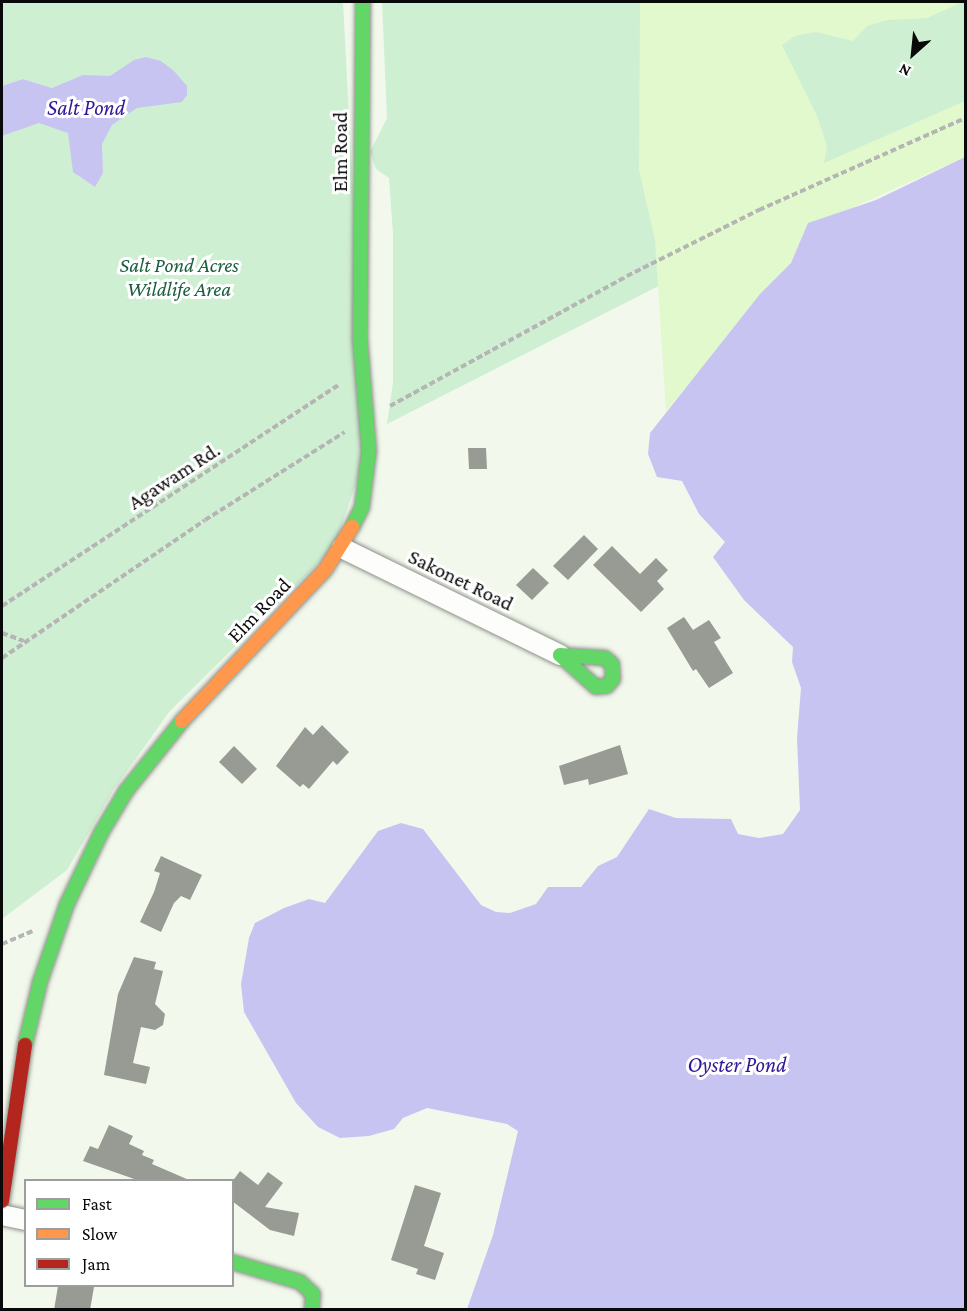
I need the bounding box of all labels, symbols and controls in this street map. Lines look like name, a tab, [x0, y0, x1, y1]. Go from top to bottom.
north arrow	[883, 24, 943, 84]
text: N	[896, 60, 913, 81]
water label: Salt Pond	[47, 95, 125, 121]
street label: Elm Road	[327, 112, 353, 192]
park label: Salt Pond Acres Wildlife Area	[119, 252, 239, 302]
street label: Agawam Rd.	[123, 437, 225, 515]
street label: Sakonet Road	[404, 544, 518, 616]
street label: Elm Road	[222, 572, 296, 648]
water label: Oyster Pond	[688, 1052, 786, 1078]
legend	[24, 1179, 234, 1287]
text: Fast	[82, 1194, 112, 1214]
text: Slow	[82, 1224, 117, 1244]
text: Jam	[82, 1254, 110, 1274]

